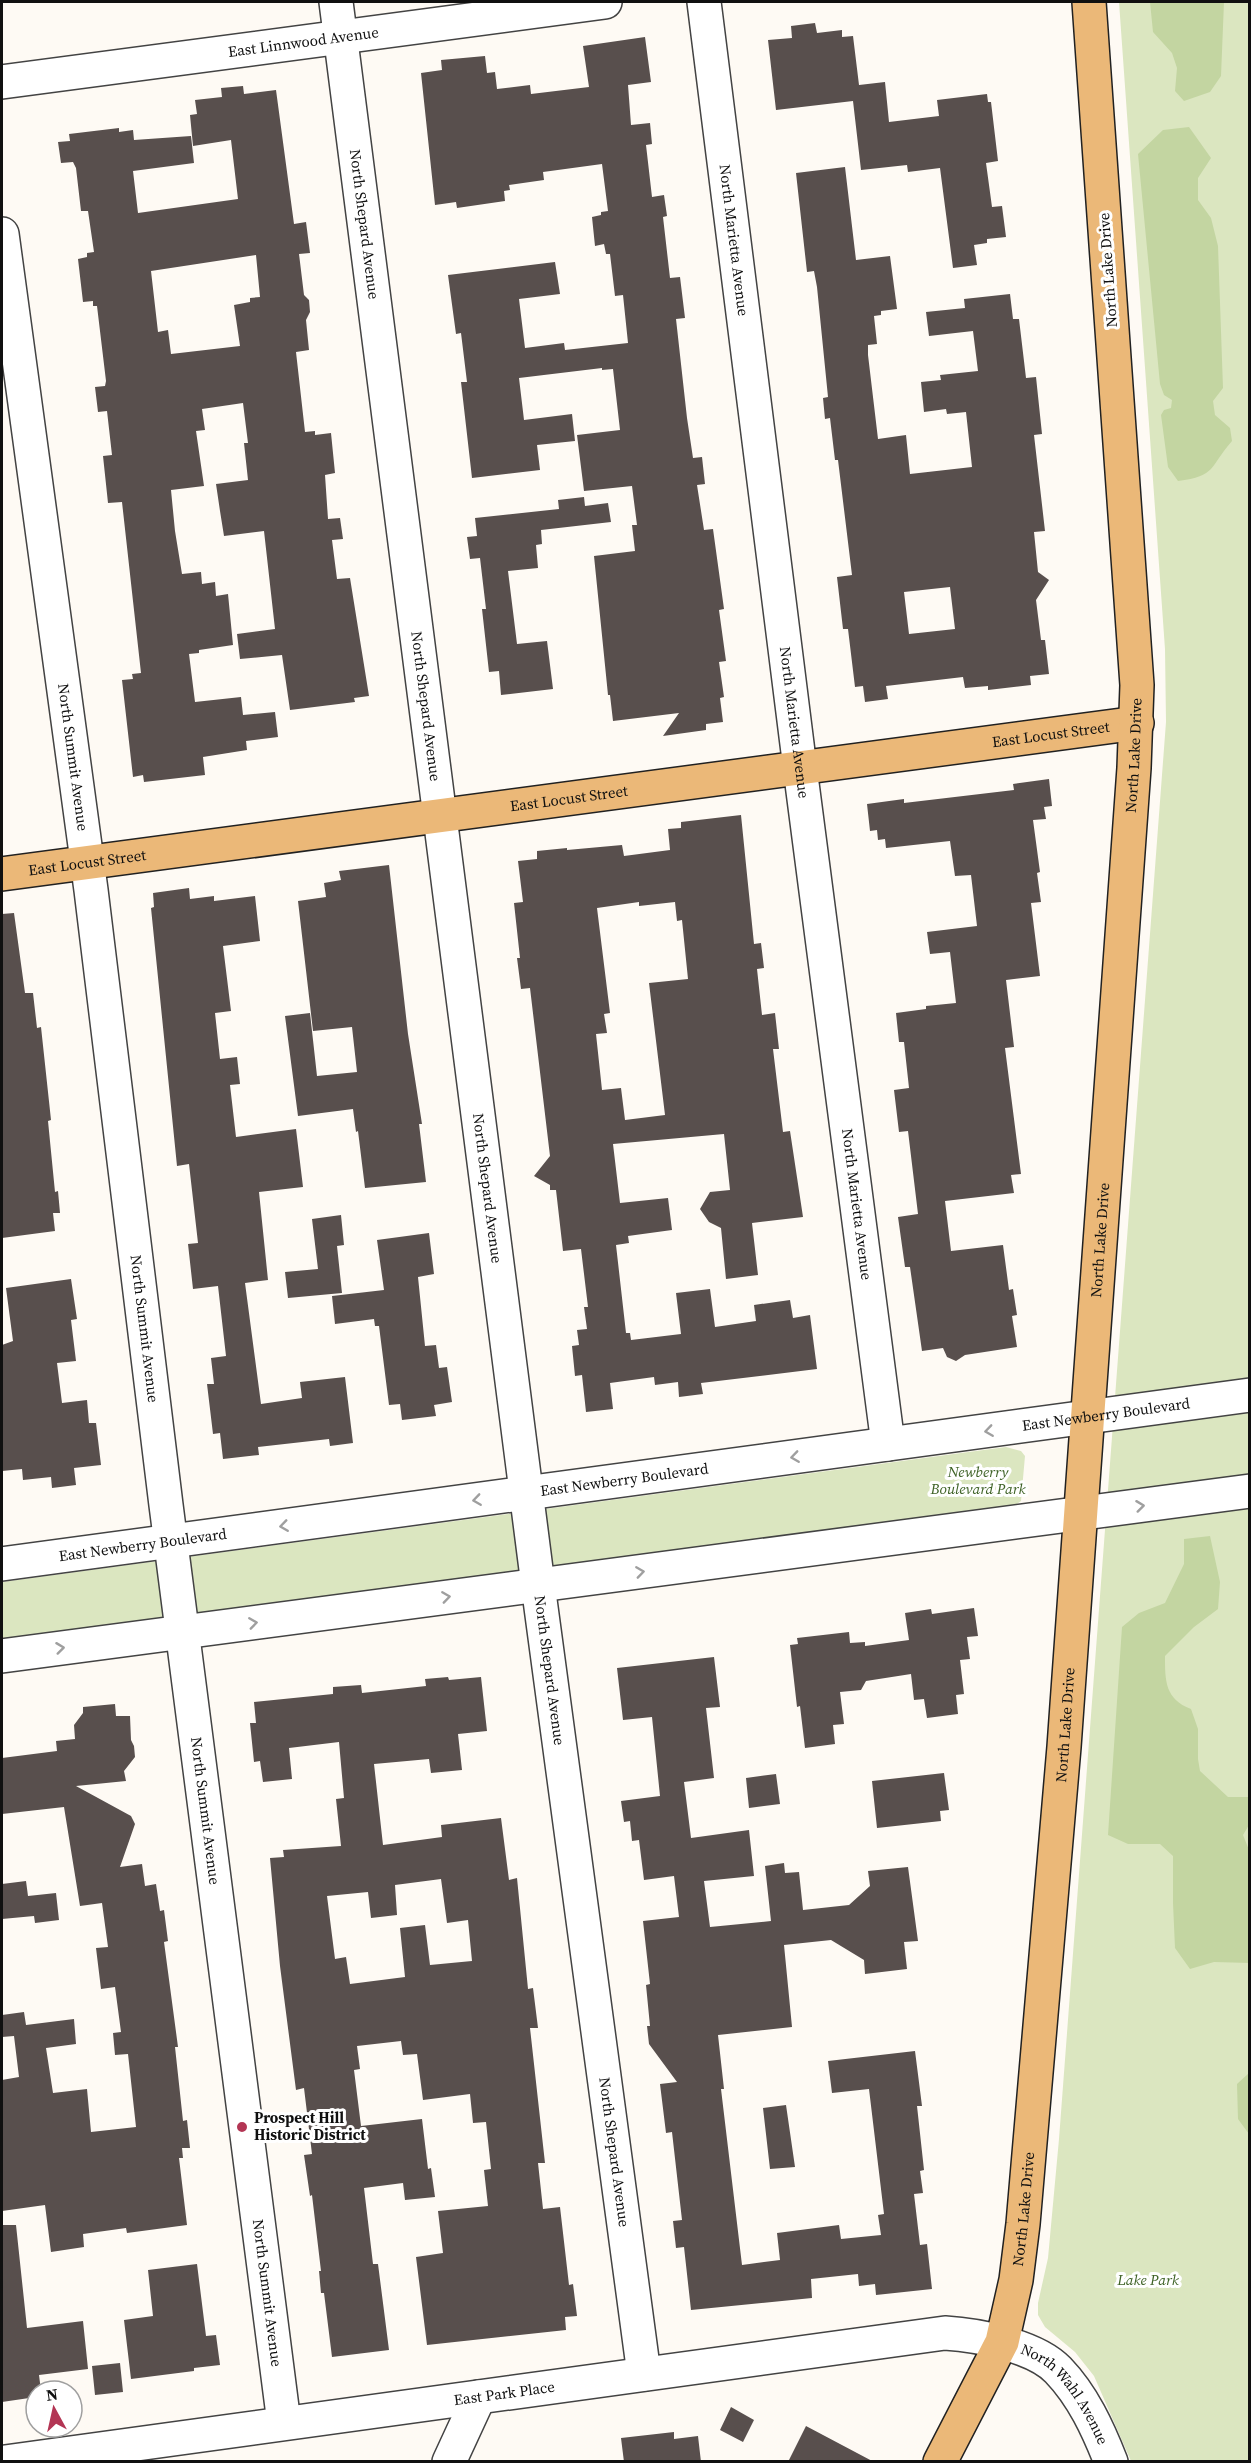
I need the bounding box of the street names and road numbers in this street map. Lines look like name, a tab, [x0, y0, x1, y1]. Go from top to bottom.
street label: East Linnwood Avenue	[227, 21, 380, 62]
street label: North Shepard Avenue	[345, 148, 385, 301]
street label: North Marietta Avenue	[714, 163, 754, 318]
street label: North Lake Drive	[1093, 212, 1122, 328]
street label: North Shepard Avenue	[406, 630, 446, 783]
street label: North Marietta Avenue	[775, 645, 815, 800]
street label: North Summit Avenue	[53, 682, 94, 833]
street label: North Lake Drive	[1120, 697, 1147, 813]
street label: East Locust Street	[991, 716, 1111, 752]
street label: East Locust Street	[509, 780, 629, 816]
street label: East Locust Street	[27, 844, 147, 880]
street label: North Shepard Avenue	[468, 1112, 508, 1265]
street label: North Marietta Avenue	[837, 1127, 878, 1282]
street label: North Lake Drive	[1085, 1182, 1114, 1298]
street label: North Summit Avenue	[126, 1254, 164, 1404]
street label: East Newberry Boulevard	[1021, 1392, 1192, 1436]
street label: East Newberry Boulevard	[539, 1457, 710, 1501]
street label: East Newberry Boulevard	[57, 1523, 228, 1566]
street label: North Shepard Avenue	[530, 1594, 570, 1747]
street label: North Lake Drive	[1050, 1666, 1080, 1783]
street label: North Summit Avenue	[186, 1736, 226, 1886]
street label: North Shepard Avenue	[594, 2076, 635, 2229]
street label: North Lake Drive	[1007, 2151, 1039, 2267]
street label: North Summit Avenue	[248, 2218, 288, 2368]
street label: North Wahl Avenue	[1018, 2338, 1114, 2448]
street label: East Park Place	[452, 2376, 556, 2410]

